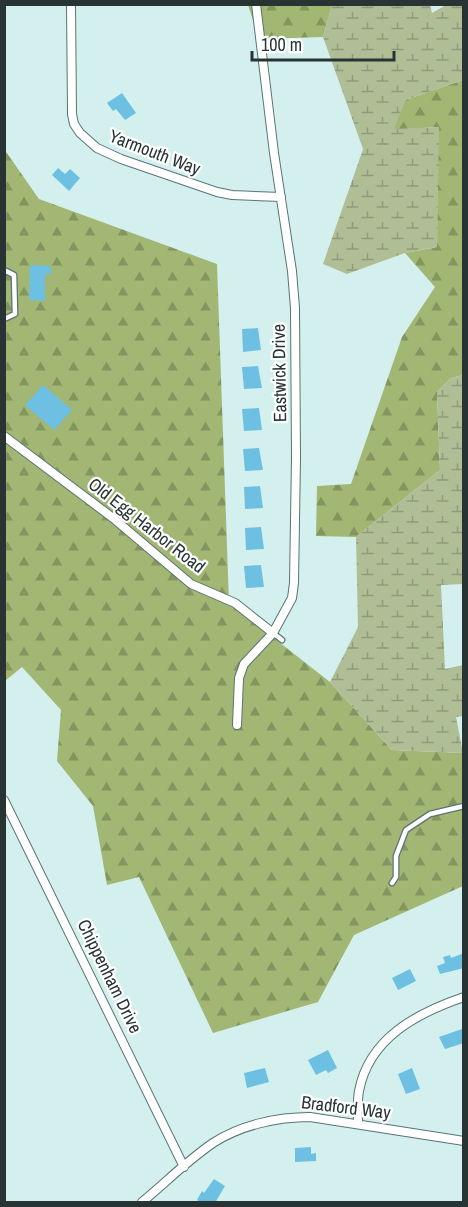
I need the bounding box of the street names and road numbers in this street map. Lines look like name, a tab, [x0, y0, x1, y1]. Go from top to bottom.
street label: Yarmouth Way	[106, 123, 205, 181]
street label: Eastwick Drive	[266, 324, 292, 422]
street label: Old Egg Harbor Road	[83, 471, 211, 579]
street label: Chippenham Drive	[72, 915, 148, 1037]
street label: Bradford Way	[300, 1089, 393, 1125]

